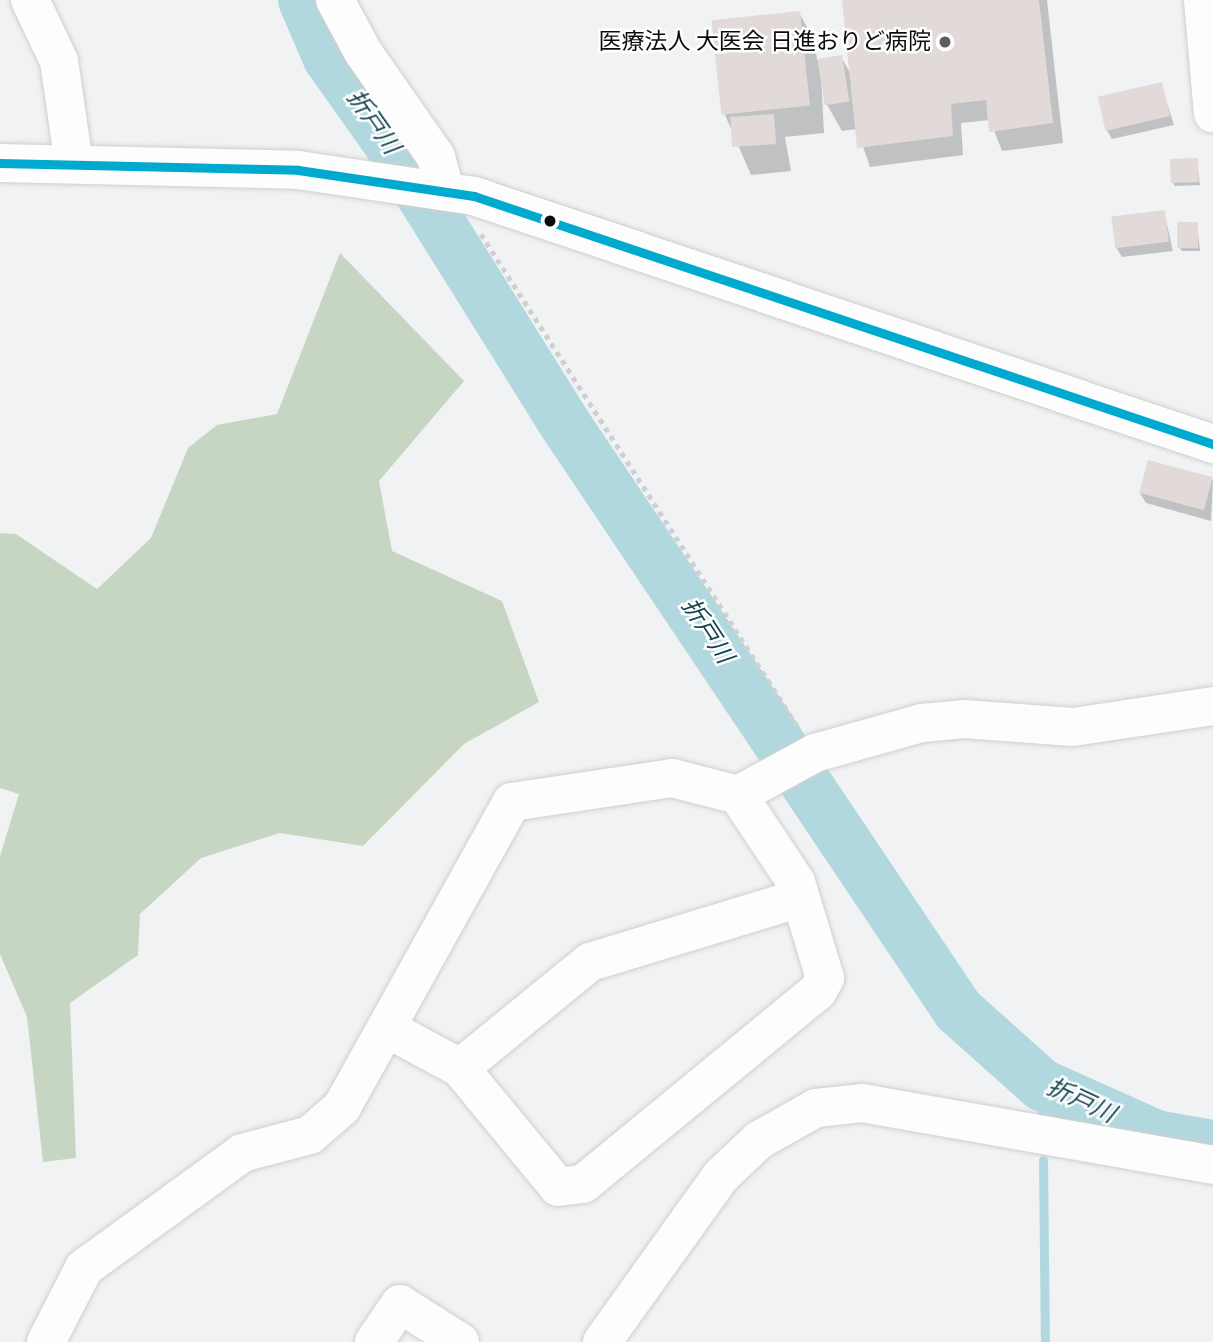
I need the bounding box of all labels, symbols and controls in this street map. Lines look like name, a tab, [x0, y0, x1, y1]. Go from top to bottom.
place label: 医療法人 大医会 日進おりど病院	[598, 28, 931, 56]
marker: 医療法人 大医会 日進おりど病院	[937, 34, 953, 50]
water label: 折戸川	[341, 84, 405, 160]
unlabelled marker	[543, 214, 557, 228]
water label: 折戸川	[675, 593, 739, 669]
water label: 折戸川	[1042, 1073, 1120, 1129]

